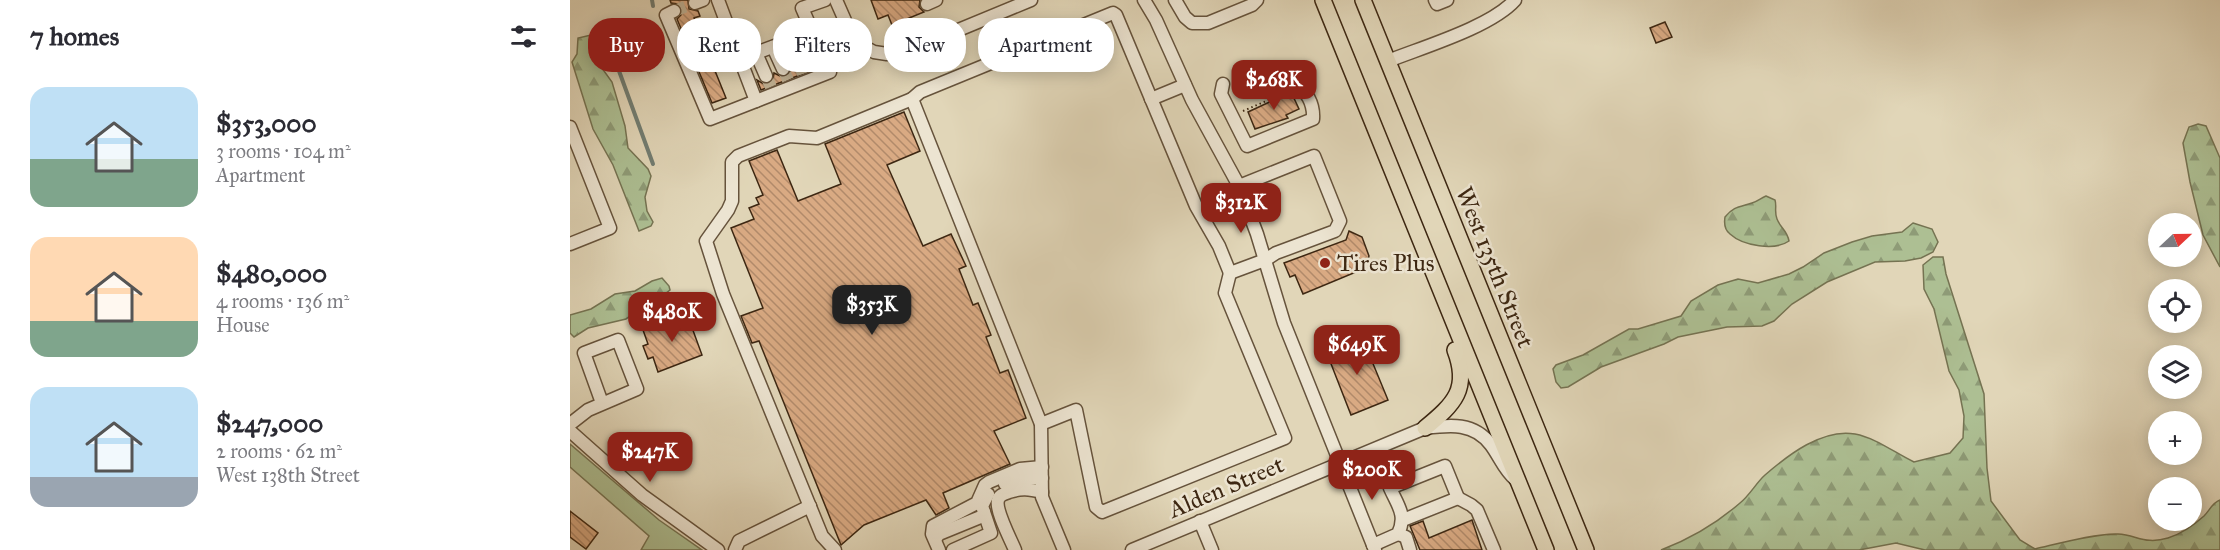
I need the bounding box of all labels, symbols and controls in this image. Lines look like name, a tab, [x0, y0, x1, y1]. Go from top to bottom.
chip: Buy	[588, 18, 665, 72]
chip: Rent	[677, 18, 761, 72]
chip: Filters	[773, 18, 872, 72]
chip: New	[884, 18, 966, 72]
chip: Apartment	[978, 18, 1114, 72]
text: 7 homes	[30, 20, 119, 52]
icon: filters	[507, 20, 540, 53]
pin: $268K	[1232, 60, 1316, 111]
text: $268K	[1246, 67, 1302, 91]
text: $353,000	[216, 107, 317, 139]
icon: home	[78, 111, 150, 183]
text: 3 rooms · 104 m²	[216, 139, 351, 163]
text: Apartment	[216, 163, 305, 187]
street label: West 135th Street	[1449, 182, 1541, 352]
pin: $312K	[1199, 183, 1283, 234]
text: $312K	[1215, 190, 1267, 214]
north arrow	[2148, 213, 2202, 267]
map controls	[2148, 213, 2202, 531]
place label: Tires Plus	[1337, 248, 1434, 278]
marker: Tires Plus	[1318, 256, 1332, 270]
text: $480,000	[216, 257, 327, 289]
icon: home	[78, 261, 150, 333]
button: locate	[2148, 279, 2202, 333]
pin: $353K	[830, 285, 914, 336]
text: 4 rooms · 136 m²	[216, 289, 349, 313]
pin: $480K	[630, 292, 714, 343]
text: $353K	[846, 292, 898, 316]
text: $480K	[642, 299, 702, 323]
text: House	[216, 313, 270, 337]
pin: $649K	[1315, 325, 1399, 376]
text: $649K	[1328, 332, 1386, 356]
button: layers	[2148, 345, 2202, 399]
text: $247,000	[216, 407, 323, 439]
icon: home	[78, 411, 150, 483]
button: +	[2148, 411, 2202, 465]
pin: $247K	[608, 432, 692, 483]
text: 2 rooms · 62 m²	[216, 439, 342, 463]
text: $247K	[621, 439, 679, 463]
street label: Alden Street	[1163, 449, 1289, 525]
pin: $200K	[1330, 450, 1414, 501]
text: $200K	[1342, 457, 1402, 481]
text: West 138th Street	[216, 463, 360, 487]
button: −	[2148, 477, 2202, 531]

